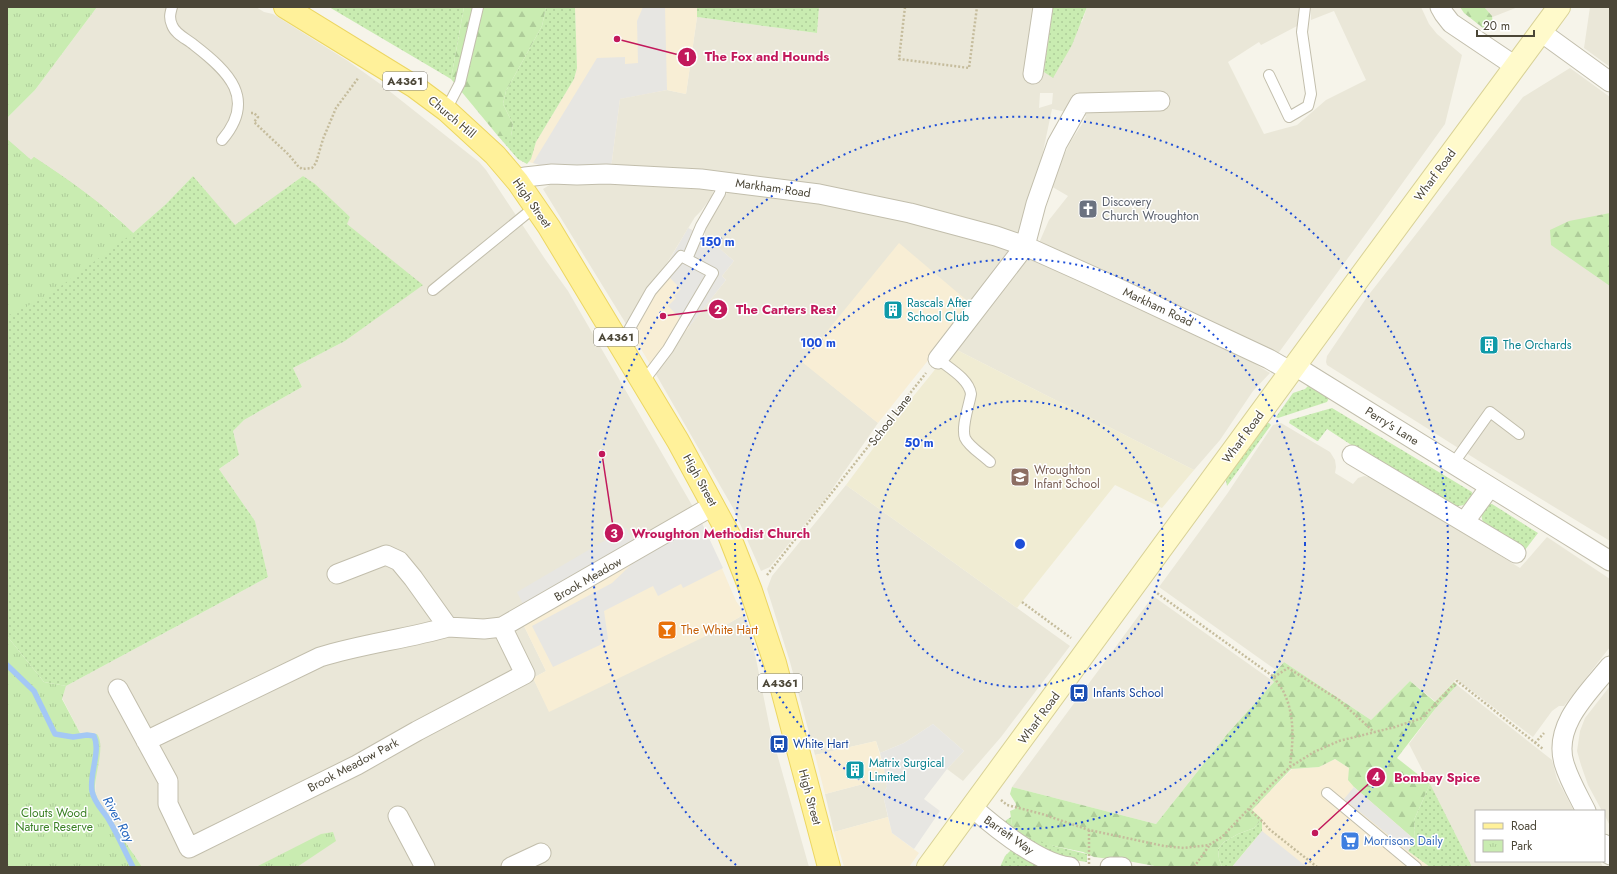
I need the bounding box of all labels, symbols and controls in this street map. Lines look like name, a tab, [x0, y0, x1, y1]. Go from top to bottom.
scale bar	[1477, 12, 1534, 38]
text: 20 m	[1483, 17, 1510, 35]
callout: The Fox and Hounds	[677, 44, 838, 69]
text: The Fox and Hounds	[705, 47, 829, 66]
text: 1	[684, 48, 690, 66]
road number: A4361	[383, 72, 427, 90]
street label: Church Hill	[424, 92, 480, 142]
street label: Wharf Road	[1410, 145, 1460, 205]
street label: High Street	[508, 174, 556, 232]
street label: Markham Road	[734, 174, 812, 202]
place label: Discovery Church Wroughton	[1102, 193, 1199, 225]
church icon: Discovery Church Wroughton	[1077, 198, 1099, 220]
text: 150 m	[699, 233, 735, 251]
street label: Markham Road	[1120, 283, 1196, 331]
place label: Rascals After School Club	[907, 294, 972, 326]
callout: The Carters Rest	[708, 297, 844, 322]
building icon: Rascals After School Club	[882, 299, 904, 321]
text: The Carters Rest	[736, 300, 837, 319]
text: 2	[714, 301, 722, 319]
road number: A4361	[594, 328, 638, 346]
text: 100 m	[800, 334, 836, 352]
building icon: The Orchards	[1478, 334, 1500, 356]
place label: The Orchards	[1503, 336, 1572, 354]
street label: School Lane	[864, 390, 916, 450]
street label: Perry's Lane	[1362, 402, 1422, 450]
street label: Wharf Road	[1218, 407, 1268, 467]
text: 50 m	[904, 434, 934, 452]
street label: High Street	[678, 451, 722, 509]
place label: Wroughton Infant School	[1034, 461, 1100, 493]
school or university icon: Wroughton Infant School	[1009, 466, 1031, 488]
callout: Wroughton Methodist Church	[604, 521, 818, 546]
text: Wroughton Methodist Church	[632, 524, 810, 543]
text: 3	[610, 525, 618, 543]
centre of rings	[1013, 537, 1027, 551]
street label: Brook Meadow	[551, 552, 626, 606]
bar icon: The White Hart	[656, 619, 678, 641]
place label: The White Hart	[681, 621, 758, 639]
road number: A4361	[758, 674, 802, 692]
bus stop icon: Infants School	[1068, 682, 1090, 704]
place label: Infants School	[1093, 684, 1164, 702]
street label: Wharf Road	[1014, 688, 1064, 748]
street label: Brook Meadow Park	[304, 733, 402, 797]
bus stop icon: White Hart	[768, 733, 790, 755]
place label: White Hart	[793, 735, 848, 753]
place label: Matrix Surgical Limited	[869, 754, 944, 786]
building icon: Matrix Surgical Limited	[844, 759, 866, 781]
callout: Bombay Spice	[1366, 764, 1488, 789]
street label: High Street	[794, 767, 826, 827]
text: 4	[1372, 768, 1380, 786]
text: Bombay Spice	[1394, 768, 1481, 787]
water label: River Ray	[98, 793, 140, 847]
park label: Clouts Wood Nature Reserve	[15, 804, 93, 836]
legend	[1475, 810, 1605, 862]
street label: Barrett Way	[980, 811, 1038, 859]
text: Road	[1511, 817, 1537, 835]
supermarket icon: Morrisons Daily	[1339, 830, 1361, 852]
place label: Morrisons Daily	[1364, 832, 1444, 850]
text: Park	[1511, 837, 1533, 855]

